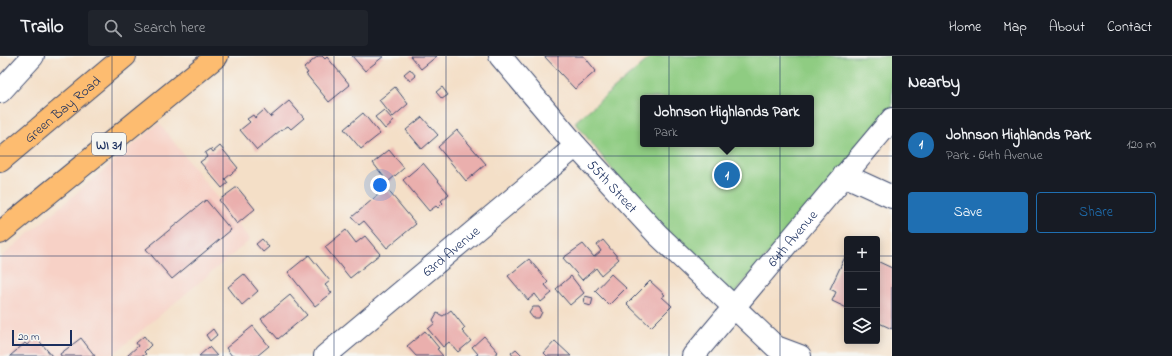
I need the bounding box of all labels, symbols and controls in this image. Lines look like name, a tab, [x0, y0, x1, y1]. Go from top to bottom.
search box	[88, 10, 368, 46]
text: Trailo	[20, 14, 64, 41]
icon: search	[102, 17, 124, 39]
text: Search here	[134, 17, 205, 39]
text: Home	[949, 17, 981, 38]
text: Map	[1003, 17, 1027, 38]
text: About	[1049, 17, 1085, 38]
text: Contact	[1107, 17, 1152, 38]
text: Nearby	[908, 70, 960, 95]
street label: Green Bay Road	[20, 71, 106, 149]
popup	[640, 95, 814, 147]
text: Johnson Highlands Park	[654, 101, 800, 123]
text: Park	[654, 123, 678, 142]
text: Johnson Highlands Park	[946, 124, 1091, 146]
road number: WI 31	[92, 133, 126, 155]
text: 1	[919, 135, 923, 154]
text: 120 m	[1126, 135, 1156, 154]
text: Park · 64th Avenue	[946, 146, 1043, 165]
street label: 55th Street	[581, 155, 642, 219]
pin: 1	[714, 160, 740, 190]
your location	[370, 175, 390, 195]
button: Save	[908, 192, 1028, 233]
button: Share	[1036, 192, 1156, 233]
street label: 64th Avenue	[763, 205, 824, 272]
street label: 63rd Avenue	[418, 221, 486, 282]
map controls	[844, 236, 880, 344]
button: +	[844, 236, 880, 272]
button: −	[844, 272, 880, 308]
button: layers	[844, 308, 880, 344]
scale bar	[12, 328, 72, 347]
text: 20 m	[18, 329, 40, 345]

